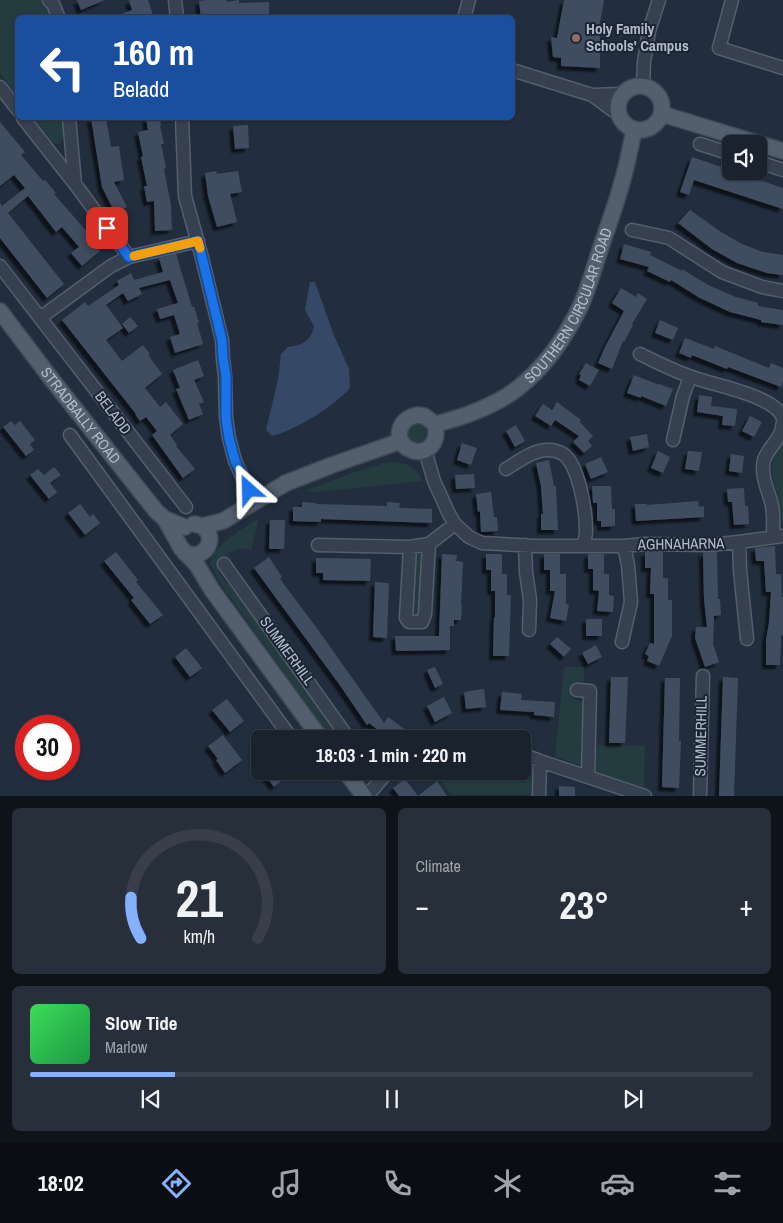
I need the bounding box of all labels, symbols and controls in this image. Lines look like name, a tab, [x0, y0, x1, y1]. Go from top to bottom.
place label: Holy Family Schools' Campus	[586, 18, 689, 56]
text: 160 m	[113, 29, 194, 76]
marker: Holy Family Schools' Campus	[570, 32, 582, 44]
icon: left	[30, 35, 95, 100]
text: Beladd	[113, 74, 169, 104]
map controls	[722, 135, 767, 180]
button: sound	[722, 135, 767, 180]
pin	[86, 207, 128, 249]
icon: arrive	[93, 214, 121, 242]
street label: SOUTHERN CIRCULAR ROAD	[519, 225, 617, 388]
street label: STRADBALLY ROAD	[36, 363, 126, 468]
street label: BELADD	[90, 387, 137, 439]
position arrow	[222, 463, 274, 515]
street label: AGHNAHARNA	[636, 532, 725, 555]
street label: SUMMERHILL	[255, 612, 320, 690]
street label: SUMMERHILL	[689, 695, 712, 776]
speed limit sign: 30	[15, 715, 80, 780]
text: 18:03 · 1 min · 220 m	[316, 742, 466, 768]
text: Climate	[416, 855, 461, 877]
text: 21	[175, 863, 223, 933]
text: 23°	[559, 880, 609, 931]
text: −	[416, 887, 429, 925]
text: +	[740, 887, 753, 925]
text: km/h	[183, 925, 215, 949]
text: Slow Tide	[105, 1010, 177, 1036]
text: Marlow	[105, 1036, 147, 1058]
icon: previous	[137, 1085, 165, 1113]
icon: pause	[378, 1085, 406, 1113]
icon: next	[619, 1085, 647, 1113]
icon: directions	[159, 1166, 194, 1201]
icon: music	[269, 1166, 304, 1201]
icon: phone	[380, 1166, 415, 1201]
icon: climate	[490, 1166, 525, 1201]
icon: car	[600, 1166, 635, 1201]
icon: filters	[710, 1166, 745, 1201]
text: 18:02	[38, 1168, 84, 1198]

